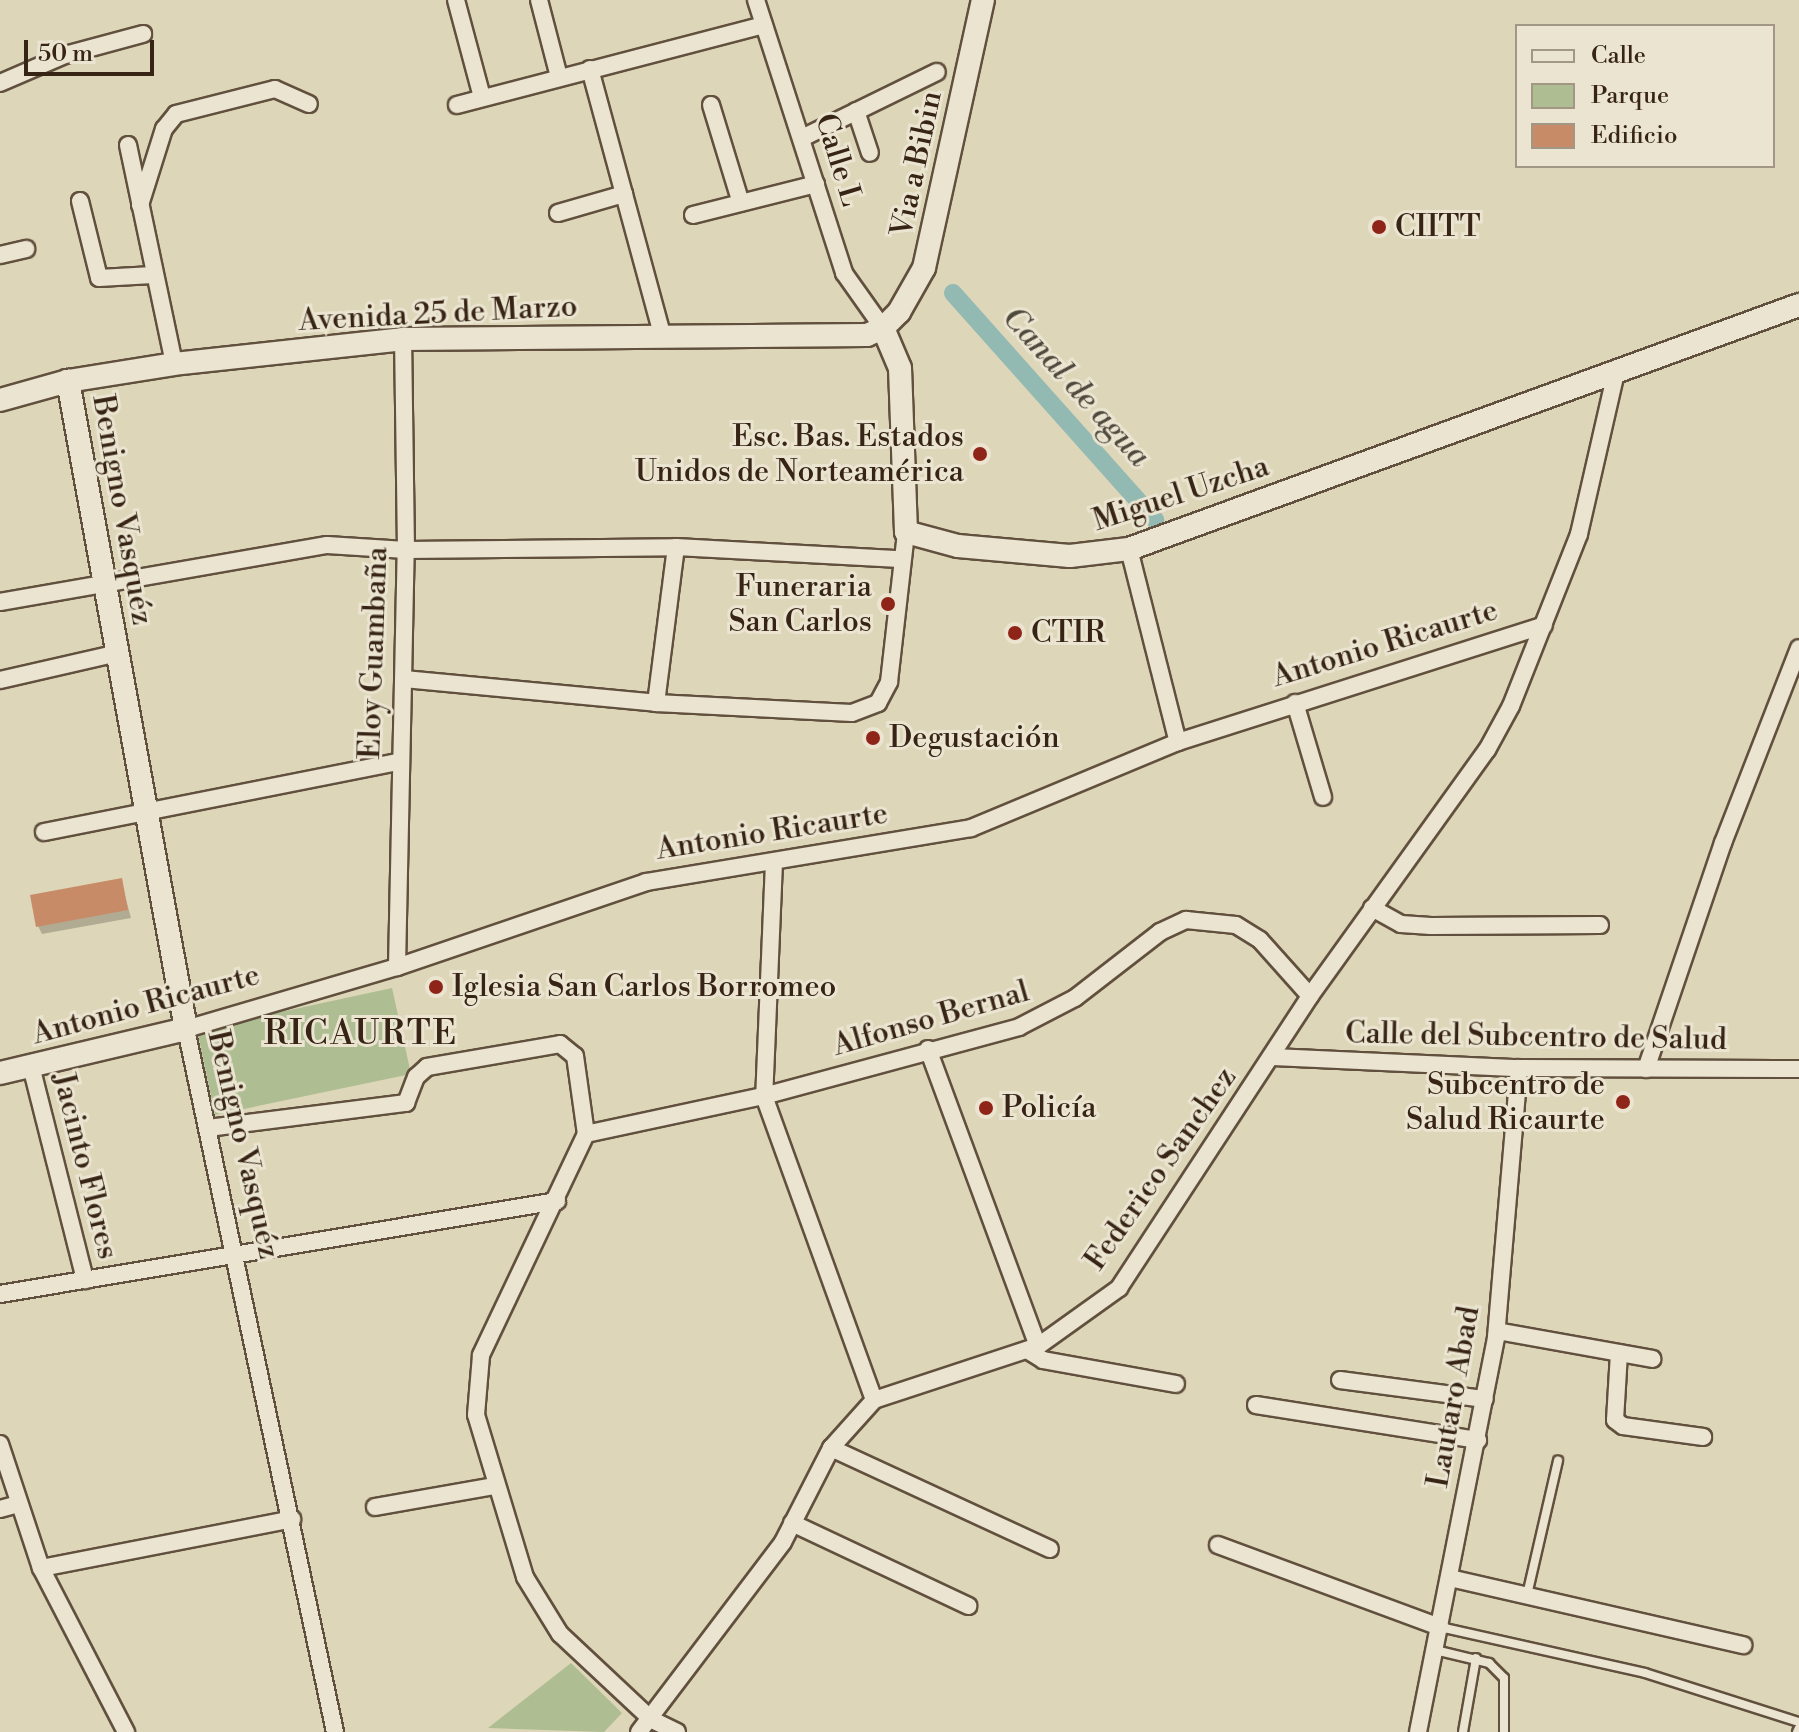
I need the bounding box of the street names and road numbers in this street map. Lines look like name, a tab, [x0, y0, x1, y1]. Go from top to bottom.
street label: Via a Bibin	[884, 88, 950, 240]
street label: Calle L	[807, 109, 869, 211]
street label: Avenida 25 de Marzo	[298, 289, 578, 339]
street label: Benigno Vasquéz	[84, 392, 160, 628]
street label: Miguel Uzcha	[1088, 449, 1274, 539]
street label: Eloy Guambaña	[352, 546, 396, 760]
street label: Antonio Ricaurte	[1268, 593, 1502, 695]
street label: Antonio Ricaurte	[654, 796, 890, 868]
street label: Antonio Ricaurte	[28, 957, 264, 1053]
street label: Alfonso Bernal	[829, 974, 1033, 1064]
street label: Calle del Subcentro de Salud	[1345, 1016, 1727, 1058]
street label: Benigno Vasquéz	[199, 1027, 287, 1263]
street label: Federico Sanchez	[1078, 1061, 1244, 1277]
street label: Jacinto Flores	[44, 1069, 126, 1263]
street label: Lautaro Abad	[1420, 1304, 1488, 1490]

